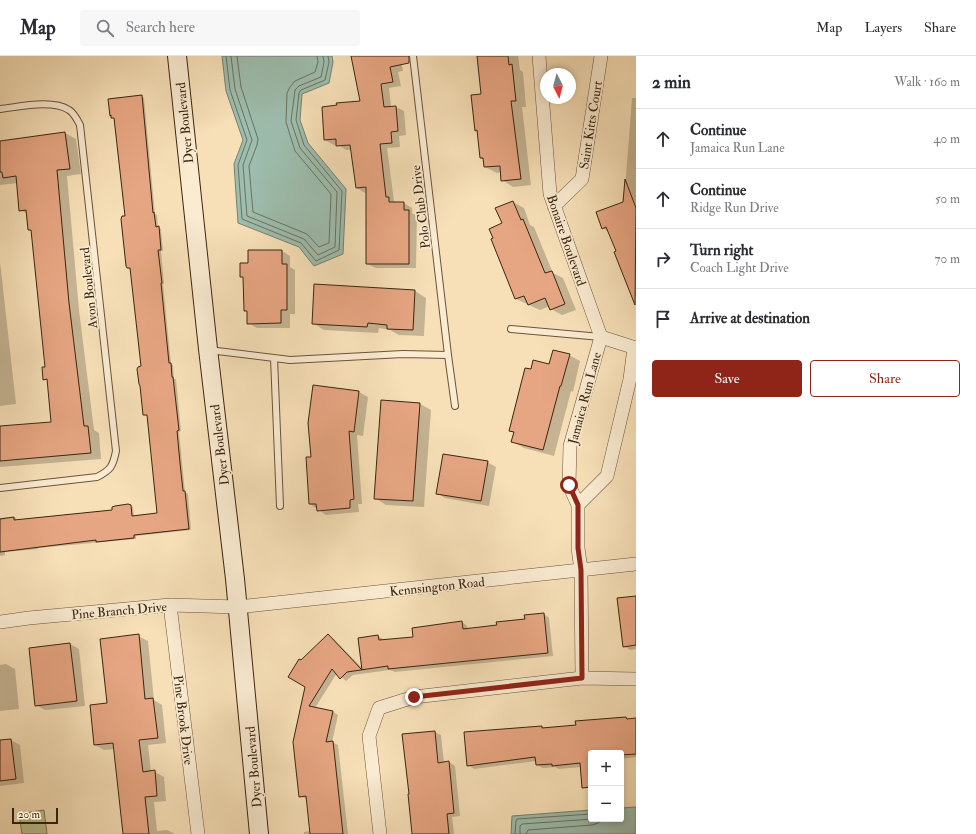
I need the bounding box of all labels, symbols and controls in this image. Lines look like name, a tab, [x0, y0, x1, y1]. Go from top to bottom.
search box	[80, 10, 360, 46]
text: Map	[20, 16, 56, 40]
icon: search	[94, 17, 116, 39]
text: Search here	[126, 18, 195, 37]
text: Map	[816, 19, 842, 36]
text: Layers	[864, 19, 902, 36]
text: Share	[924, 19, 956, 36]
north arrow	[540, 68, 576, 104]
text: 2 min	[652, 72, 691, 93]
text: Walk · 160 m	[894, 74, 960, 90]
street label: Saint Kitts Court	[576, 80, 606, 170]
street label: Dyer Boulevard	[173, 81, 198, 164]
text: Continue	[690, 121, 746, 140]
icon: ahead	[652, 128, 674, 150]
text: 40 m	[934, 131, 960, 147]
text: Jamaica Run Lane	[690, 140, 785, 156]
street label: Polo Club Drive	[408, 164, 434, 250]
text: Continue	[690, 181, 746, 200]
icon: ahead	[652, 188, 674, 210]
text: 50 m	[935, 191, 960, 207]
street label: Bonaire Boulevard	[543, 193, 589, 289]
text: Ridge Run Drive	[690, 200, 779, 216]
text: Turn right	[690, 241, 753, 260]
street label: Avon Boulevard	[77, 246, 101, 330]
icon: right	[652, 248, 674, 270]
text: 70 m	[935, 251, 960, 267]
text: Coach Light Drive	[690, 260, 789, 276]
icon: arrive	[652, 308, 674, 330]
text: Arrive at destination	[690, 309, 810, 328]
street label: Jamaica Run Lane	[565, 350, 605, 447]
button: Save	[652, 360, 802, 397]
button: Share	[810, 360, 960, 397]
street label: Dyer Boulevard	[207, 403, 234, 486]
route start	[560, 476, 578, 494]
street label: Kennsington Road	[389, 574, 486, 600]
street label: Pine Branch Drive	[71, 599, 168, 623]
street label: Pine Brook Drive	[170, 674, 197, 766]
route end	[405, 688, 423, 706]
street label: Dyer Boulevard	[242, 725, 267, 808]
map controls	[588, 750, 624, 822]
button: +	[588, 750, 624, 786]
button: −	[588, 786, 624, 822]
scale bar	[12, 806, 58, 825]
text: 20 m	[18, 808, 40, 821]

